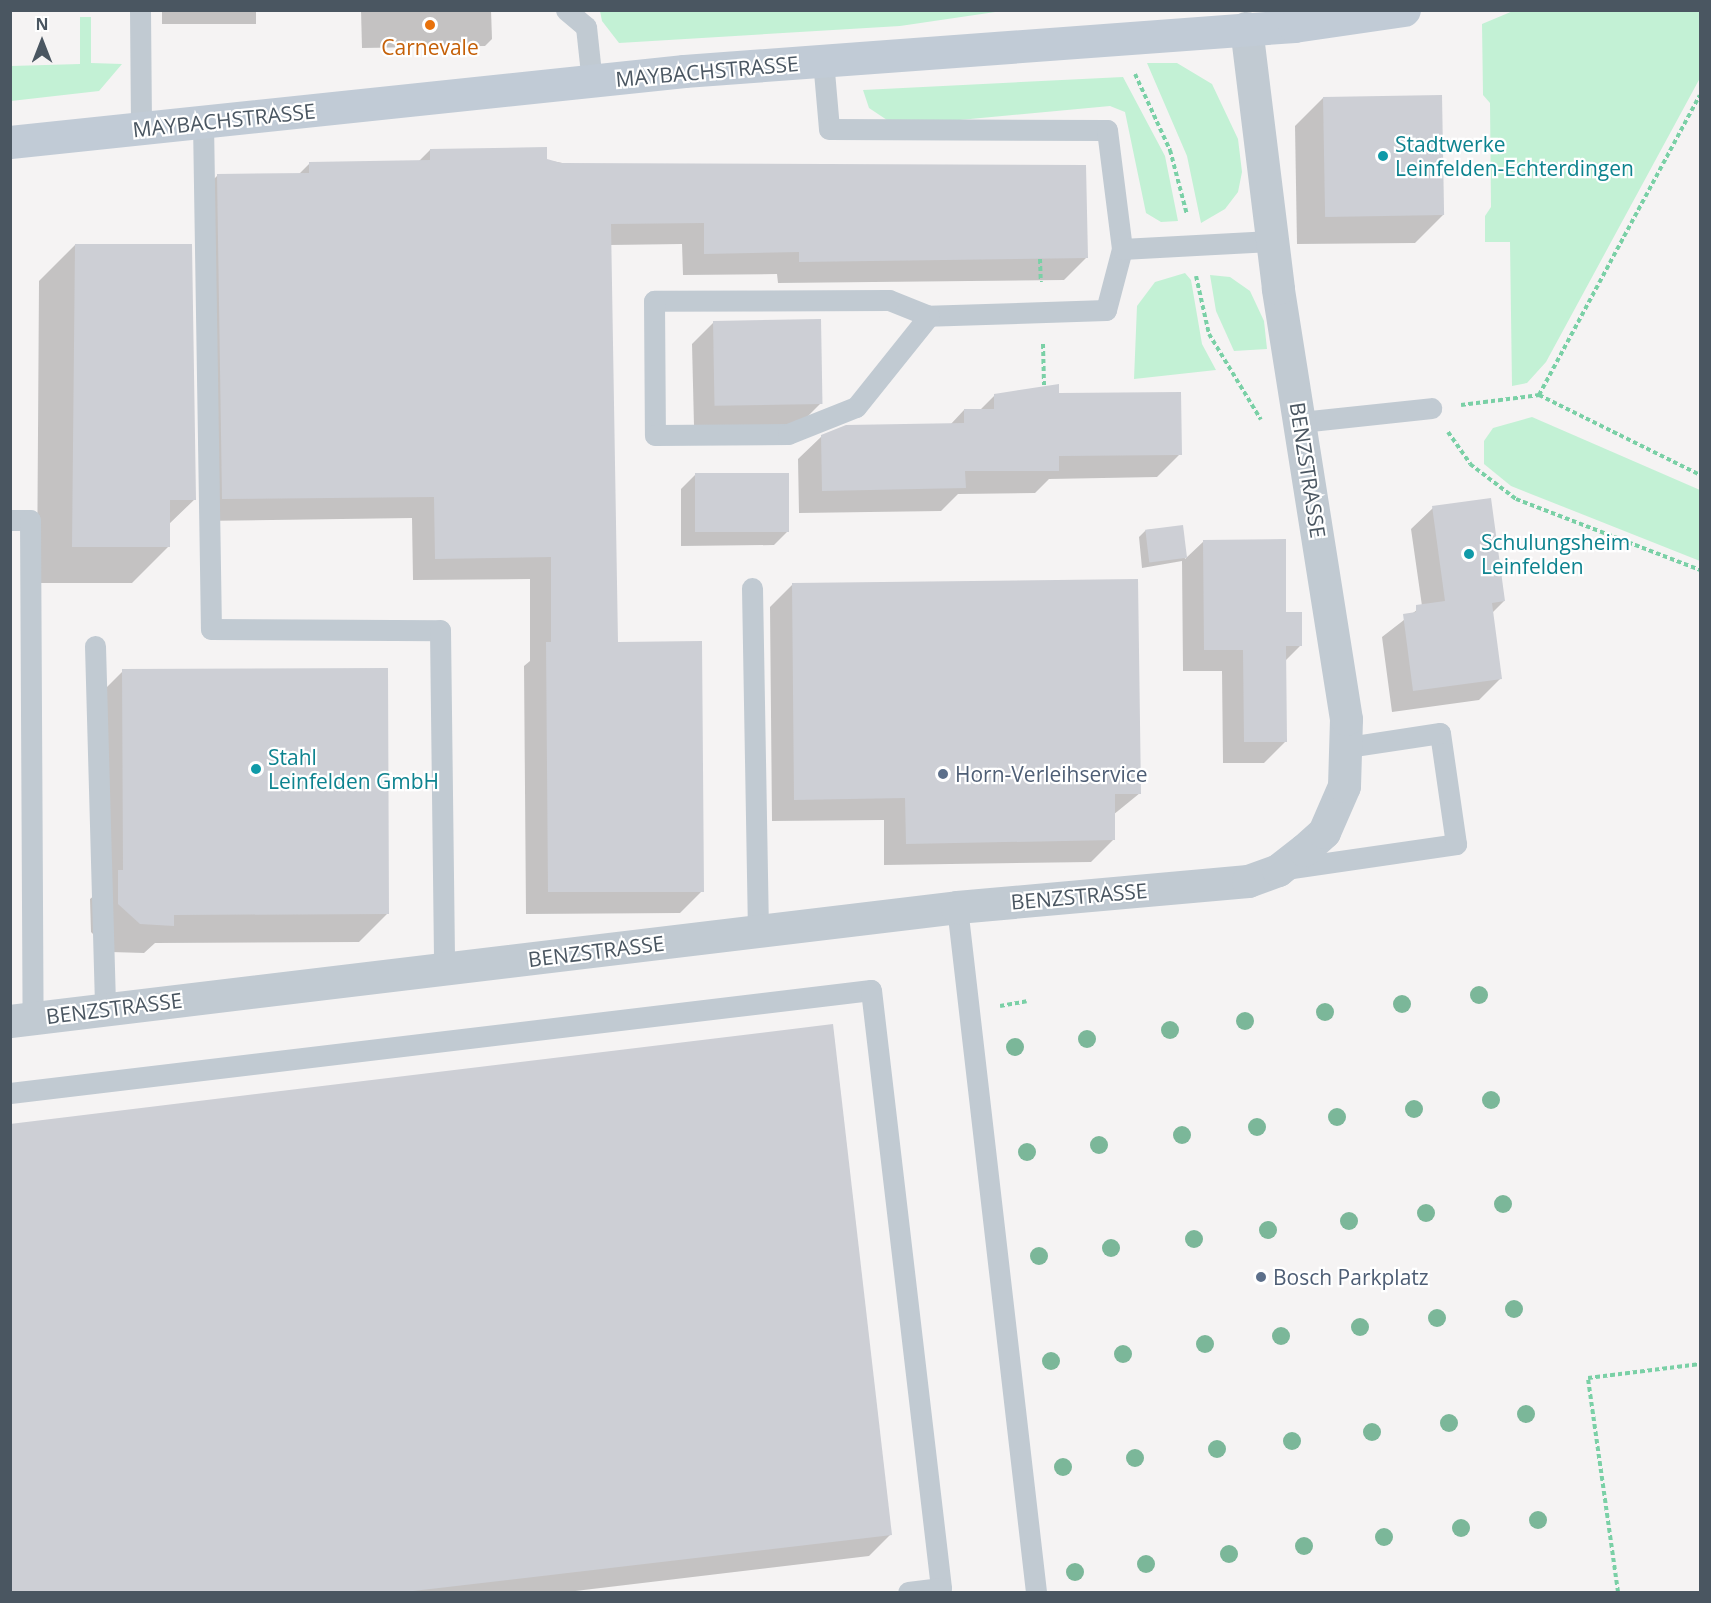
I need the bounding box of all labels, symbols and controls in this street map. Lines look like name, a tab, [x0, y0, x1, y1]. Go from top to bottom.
north arrow	[12, 12, 72, 72]
text: N	[35, 13, 49, 35]
marker: Carnevale	[423, 18, 437, 32]
place label: Carnevale	[381, 34, 479, 60]
street label: MAYBACHSTRASSE	[615, 50, 799, 92]
street label: MAYBACHSTRASSE	[131, 98, 317, 142]
place label: Stadtwerke Leinfelden-Echterdingen	[1395, 131, 1634, 181]
marker: Stadtwerke Leinfelden-Echterdingen	[1376, 149, 1390, 163]
street label: BENZSTRASSE	[1285, 400, 1331, 540]
place label: Schulungsheim Leinfelden	[1481, 529, 1630, 579]
marker: Schulungsheim Leinfelden	[1462, 547, 1476, 561]
place label: Stahl Leinfelden GmbH	[268, 744, 439, 794]
place label: Horn-Verleihservice	[955, 761, 1148, 787]
marker: Stahl Leinfelden GmbH	[249, 762, 263, 776]
marker: Horn-Verleihservice	[936, 767, 950, 781]
street label: BENZSTRASSE	[1010, 877, 1148, 915]
street label: BENZSTRASSE	[526, 930, 666, 972]
street label: BENZSTRASSE	[44, 987, 184, 1029]
place label: Bosch Parkplatz	[1273, 1264, 1429, 1290]
marker: Bosch Parkplatz	[1254, 1270, 1268, 1284]

